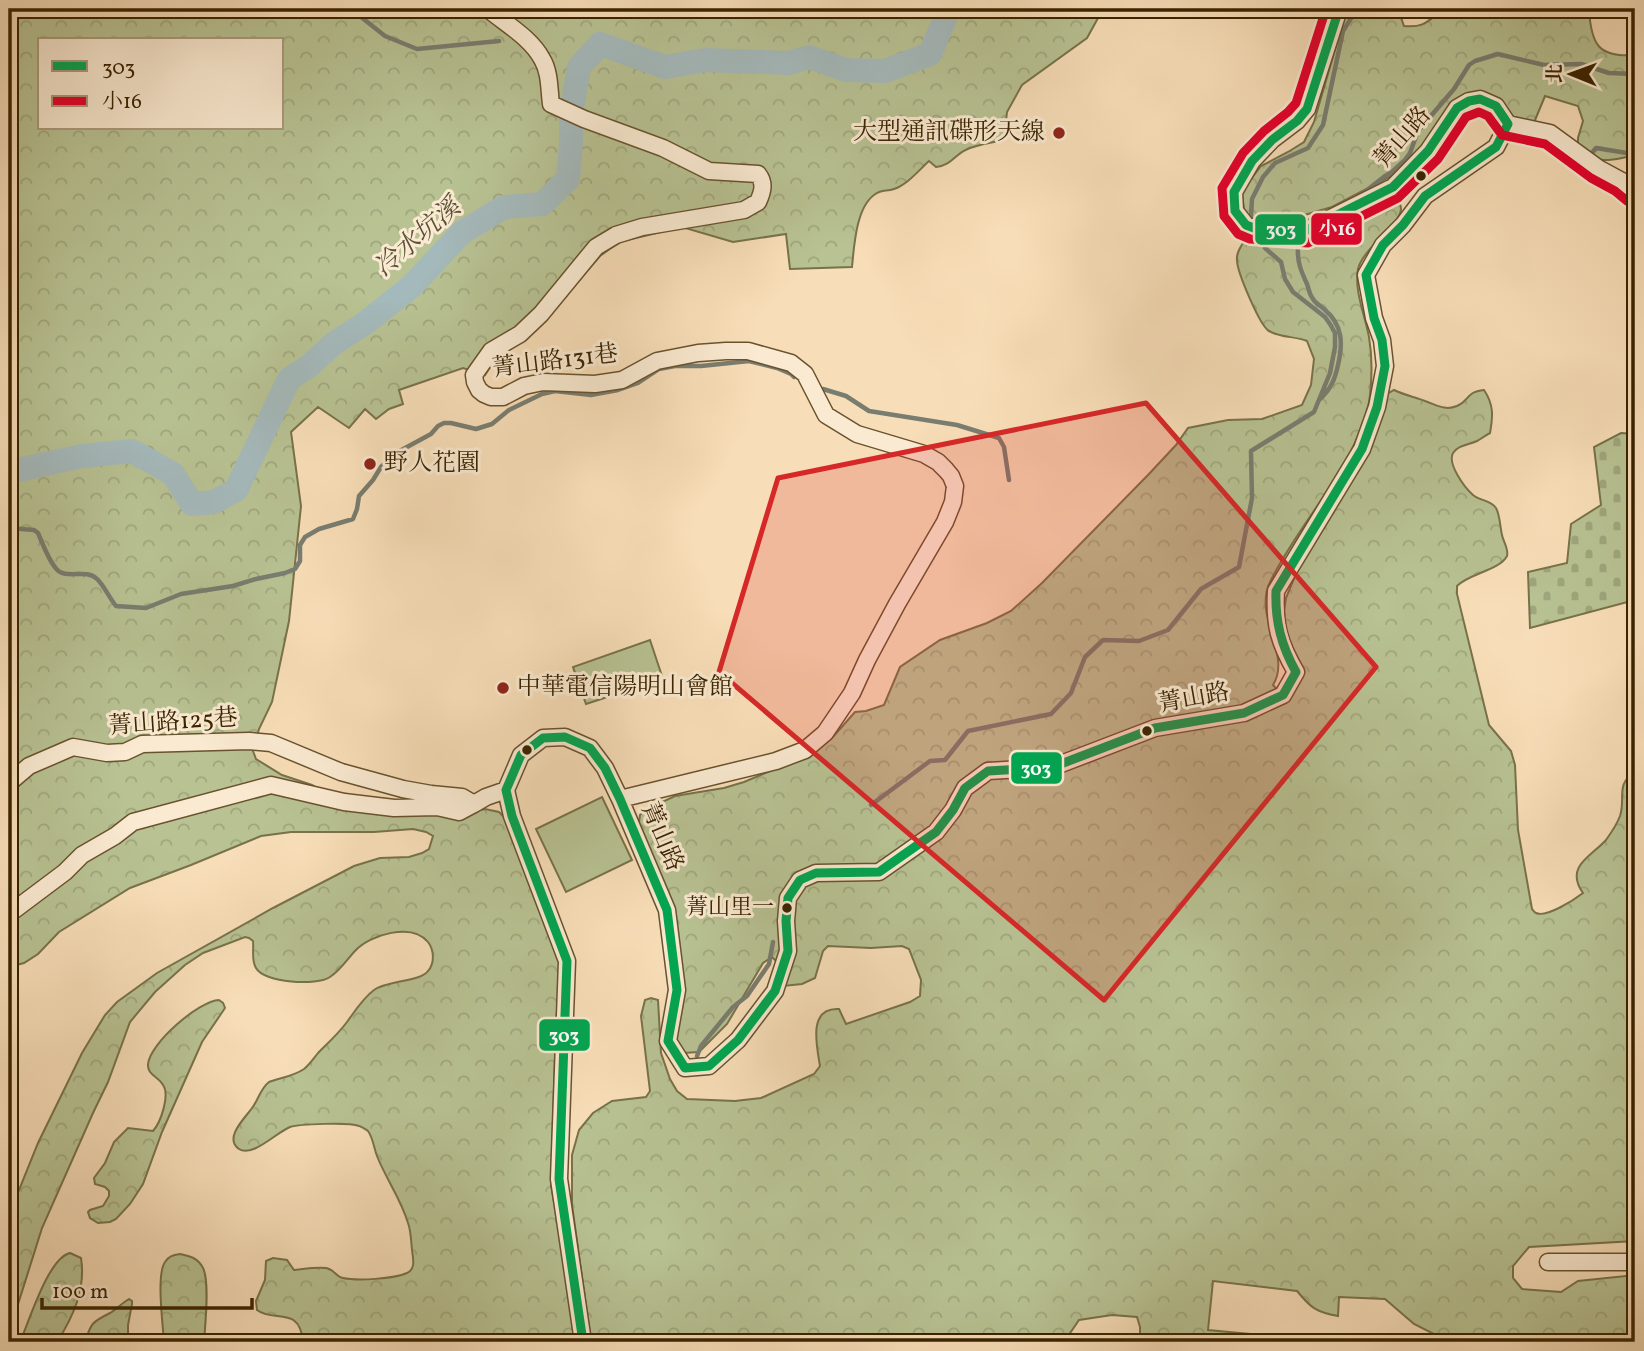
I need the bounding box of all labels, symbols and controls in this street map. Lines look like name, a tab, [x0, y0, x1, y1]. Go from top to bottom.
legend	[38, 38, 284, 130]
north arrow	[1536, 38, 1606, 108]
text: 303	[102, 54, 135, 83]
text: 北	[1543, 64, 1569, 83]
text: 小16	[102, 88, 142, 117]
street label: 菁山路	[1367, 100, 1439, 176]
place label: 大型通訊碟形天線	[853, 116, 1045, 150]
marker: 大型通訊碟形天線	[1051, 125, 1067, 141]
unlabelled marker	[1414, 169, 1428, 183]
water label: 冷水坑溪	[367, 188, 471, 286]
line badge: 小16	[1310, 212, 1363, 246]
line badge: 303	[1254, 213, 1307, 246]
text: 小16	[1318, 217, 1356, 243]
text: 303	[1266, 218, 1296, 244]
street label: 菁山路131巷	[490, 337, 620, 387]
place label: 野人花園	[384, 447, 480, 481]
marker: 野人花園	[362, 456, 378, 472]
place label: 中華電信陽明山會館	[517, 671, 733, 705]
street label: 菁山路	[1156, 676, 1232, 722]
marker: 中華電信陽明山會館	[495, 680, 511, 696]
street label: 菁山路125巷	[107, 702, 239, 744]
unlabelled marker	[1140, 724, 1154, 738]
unlabelled marker	[520, 743, 534, 757]
line badge: 303	[1010, 751, 1063, 785]
text: 303	[1021, 757, 1051, 783]
street label: 菁山路	[631, 797, 691, 877]
place label: 菁山里一	[686, 893, 774, 924]
marker: 菁山里一	[780, 901, 794, 915]
line badge: 303	[538, 1018, 591, 1052]
text: 303	[549, 1024, 579, 1050]
scale bar	[42, 1267, 252, 1311]
text: 100 m	[52, 1278, 109, 1307]

